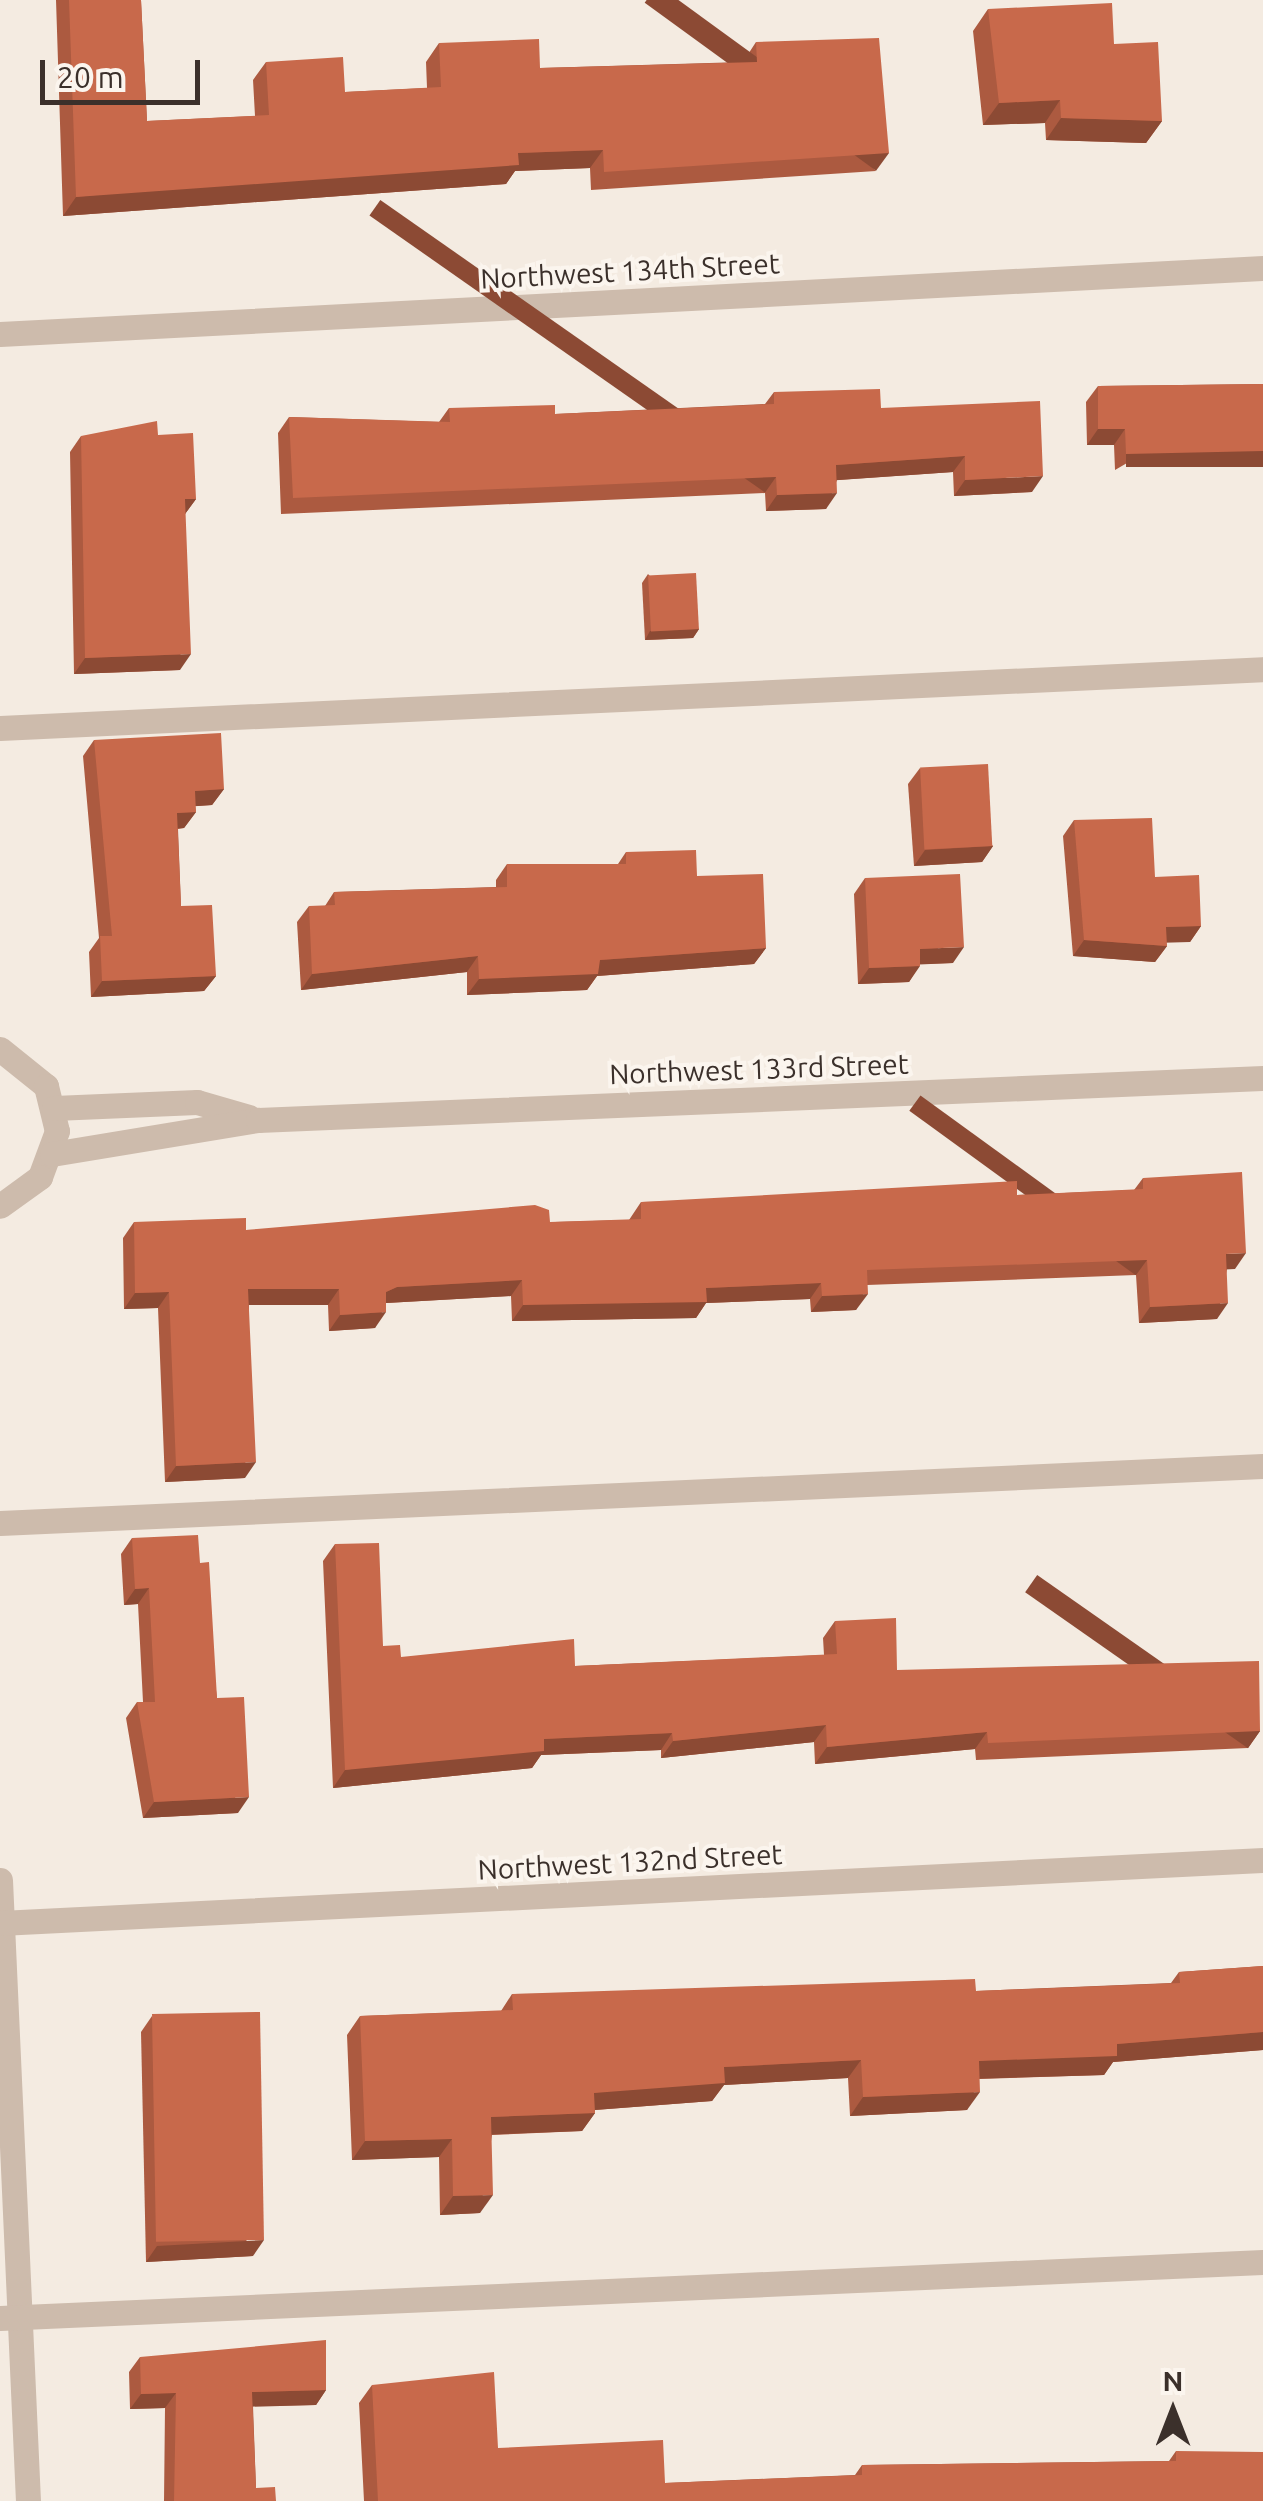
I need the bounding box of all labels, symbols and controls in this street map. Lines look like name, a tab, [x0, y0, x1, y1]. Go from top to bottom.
scale bar	[45, 40, 205, 102]
text: 20 m	[57, 60, 124, 94]
street label: Northwest 134th Street	[480, 246, 780, 296]
street label: Northwest 133rd Street	[609, 1047, 909, 1091]
street label: Northwest 132nd Street	[477, 1837, 783, 1887]
north arrow	[1123, 2361, 1223, 2461]
text: N	[1163, 2365, 1183, 2396]

